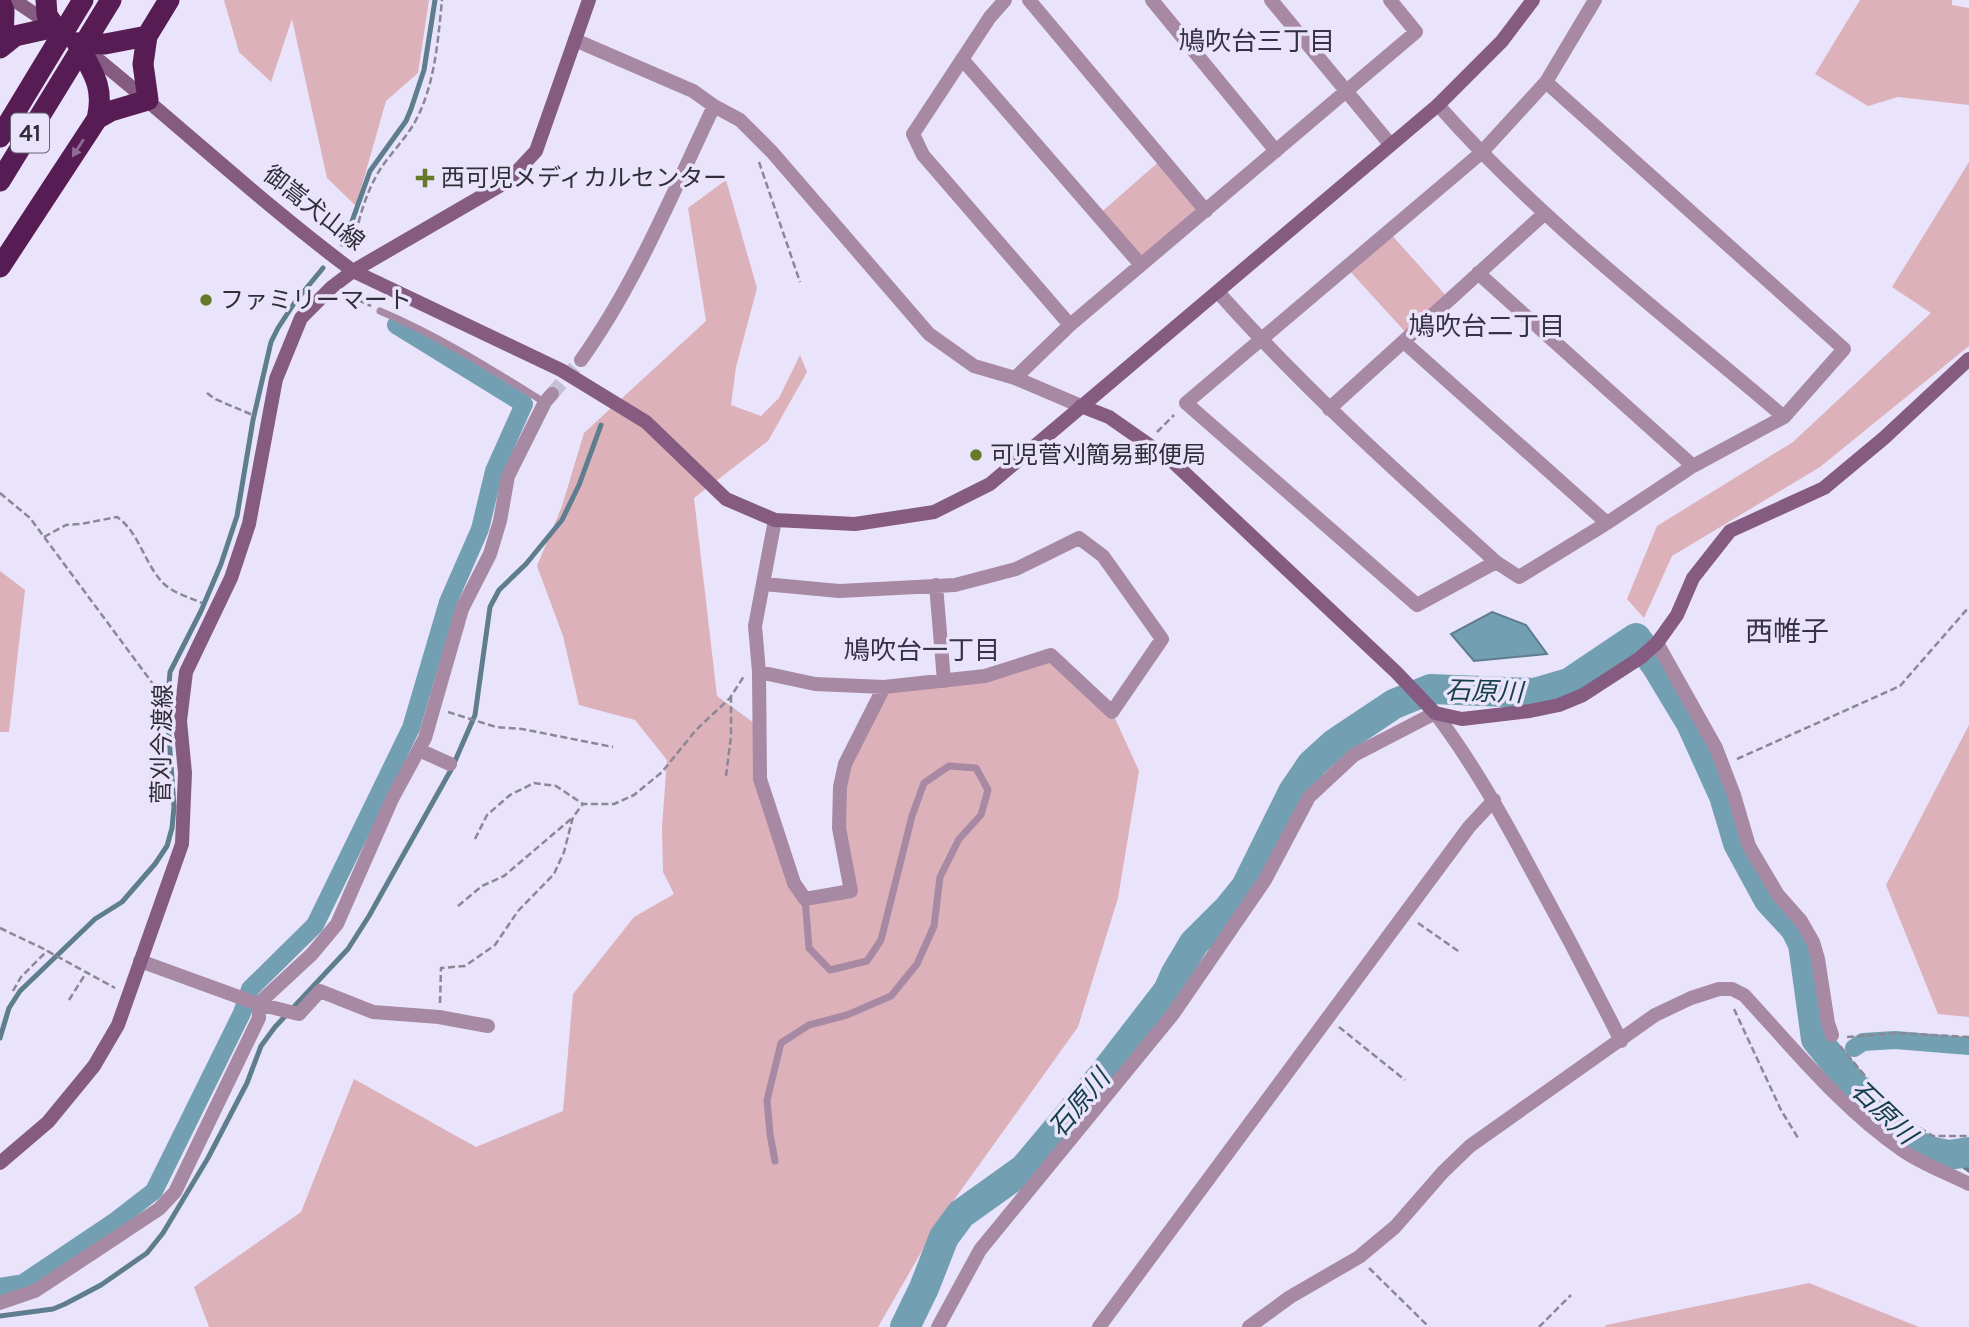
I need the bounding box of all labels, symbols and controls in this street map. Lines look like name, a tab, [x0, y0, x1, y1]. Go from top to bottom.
district label: 鳩吹台三丁目	[1179, 26, 1335, 57]
road number: 41	[11, 114, 49, 152]
one-way arrow	[72, 139, 85, 158]
street label: 御嵩犬山線	[258, 160, 370, 256]
place label: 西可児メディカルセンター	[441, 164, 727, 192]
marker: 西可児メディカルセンター	[415, 168, 435, 188]
place label: ファミリーマート	[220, 286, 412, 314]
marker: ファミリーマート	[198, 292, 214, 308]
district label: 鳩吹台二丁目	[1409, 311, 1565, 342]
place label: 可児菅刈簡易郵便局	[990, 441, 1206, 469]
marker: 可児菅刈簡易郵便局	[968, 447, 984, 463]
district label: 西帷子	[1745, 615, 1829, 648]
district label: 鳩吹台一丁目	[844, 635, 1000, 666]
water label: 石原川	[1444, 675, 1526, 708]
street label: 菅刈今渡線	[147, 684, 177, 804]
water label: 石原川	[1042, 1061, 1118, 1143]
water label: 石原川	[1845, 1074, 1925, 1153]

